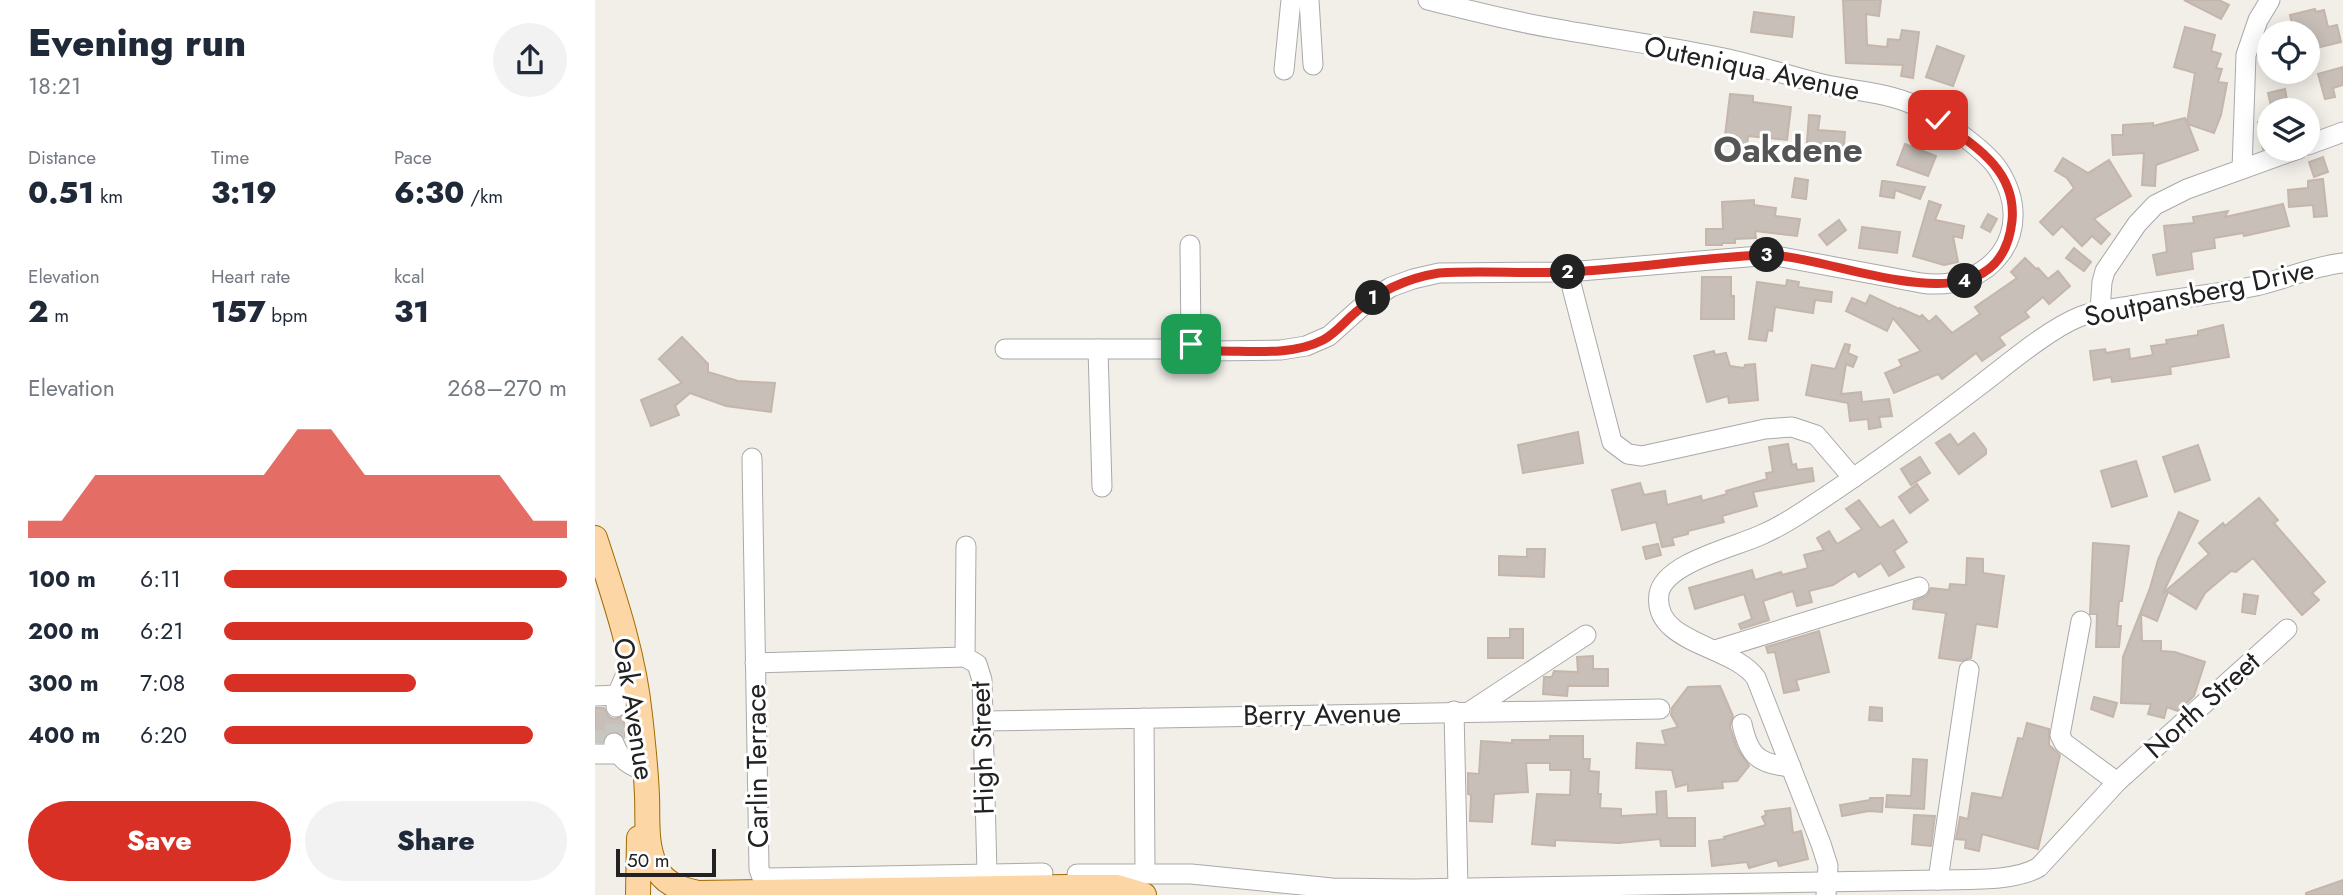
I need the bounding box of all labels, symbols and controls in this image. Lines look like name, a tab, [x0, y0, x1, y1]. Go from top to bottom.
text: Evening run	[28, 15, 246, 70]
map controls	[2257, 21, 2320, 161]
button: locate	[2257, 21, 2320, 84]
button: share	[493, 23, 567, 97]
street label: Outeniqua Avenue	[1640, 25, 1864, 111]
text: 18:21	[28, 69, 81, 103]
pin	[1908, 90, 1968, 150]
button: layers	[2257, 98, 2320, 161]
icon: check	[1919, 101, 1957, 139]
district label: Oakdene	[1713, 125, 1863, 175]
text: Distance	[28, 144, 96, 171]
text: Time	[211, 144, 249, 171]
text: Pace	[394, 144, 432, 171]
text: 0.51	[28, 171, 94, 214]
text: 3:19	[211, 171, 277, 214]
text: 6:30	[394, 171, 465, 214]
text: km	[94, 183, 123, 210]
text: /km	[465, 183, 503, 210]
pin: 3	[1749, 238, 1785, 272]
text: 3	[1761, 241, 1772, 268]
street label: Soutpansberg Drive	[2080, 249, 2318, 337]
pin: 2	[1551, 254, 1585, 290]
text: 2	[1561, 258, 1574, 285]
text: Elevation	[28, 263, 100, 290]
text: Heart rate	[211, 263, 290, 290]
text: kcal	[394, 263, 425, 290]
pin: 4	[1947, 264, 1983, 298]
text: 4	[1958, 267, 1971, 294]
pin: 1	[1355, 280, 1391, 316]
text: 1	[1368, 284, 1377, 311]
text: 2	[28, 290, 48, 333]
text: 157	[211, 290, 266, 333]
text: 31	[394, 290, 429, 333]
text: m	[48, 302, 69, 329]
text: bpm	[266, 302, 308, 329]
pin	[1161, 314, 1221, 374]
icon: arrive	[1172, 325, 1210, 363]
text: Elevation	[28, 371, 115, 405]
text: 268–270 m	[447, 371, 567, 405]
text: 100 m	[28, 562, 96, 596]
text: 6:11	[140, 562, 181, 596]
text: 200 m	[28, 614, 99, 648]
text: 6:21	[140, 614, 184, 648]
street label: Oak Avenue	[603, 635, 665, 783]
street label: North Street	[2135, 642, 2269, 768]
text: 300 m	[28, 666, 99, 700]
text: 7:08	[140, 666, 185, 700]
street label: High Street	[959, 680, 1005, 815]
street label: Carlin Terrace	[735, 684, 779, 848]
street label: Berry Avenue	[1243, 692, 1401, 736]
text: 400 m	[28, 718, 100, 752]
text: 6:20	[140, 718, 187, 752]
button: Save	[28, 801, 291, 881]
button: Share	[305, 801, 567, 881]
scale bar	[616, 846, 716, 878]
text: 50 m	[627, 847, 670, 874]

